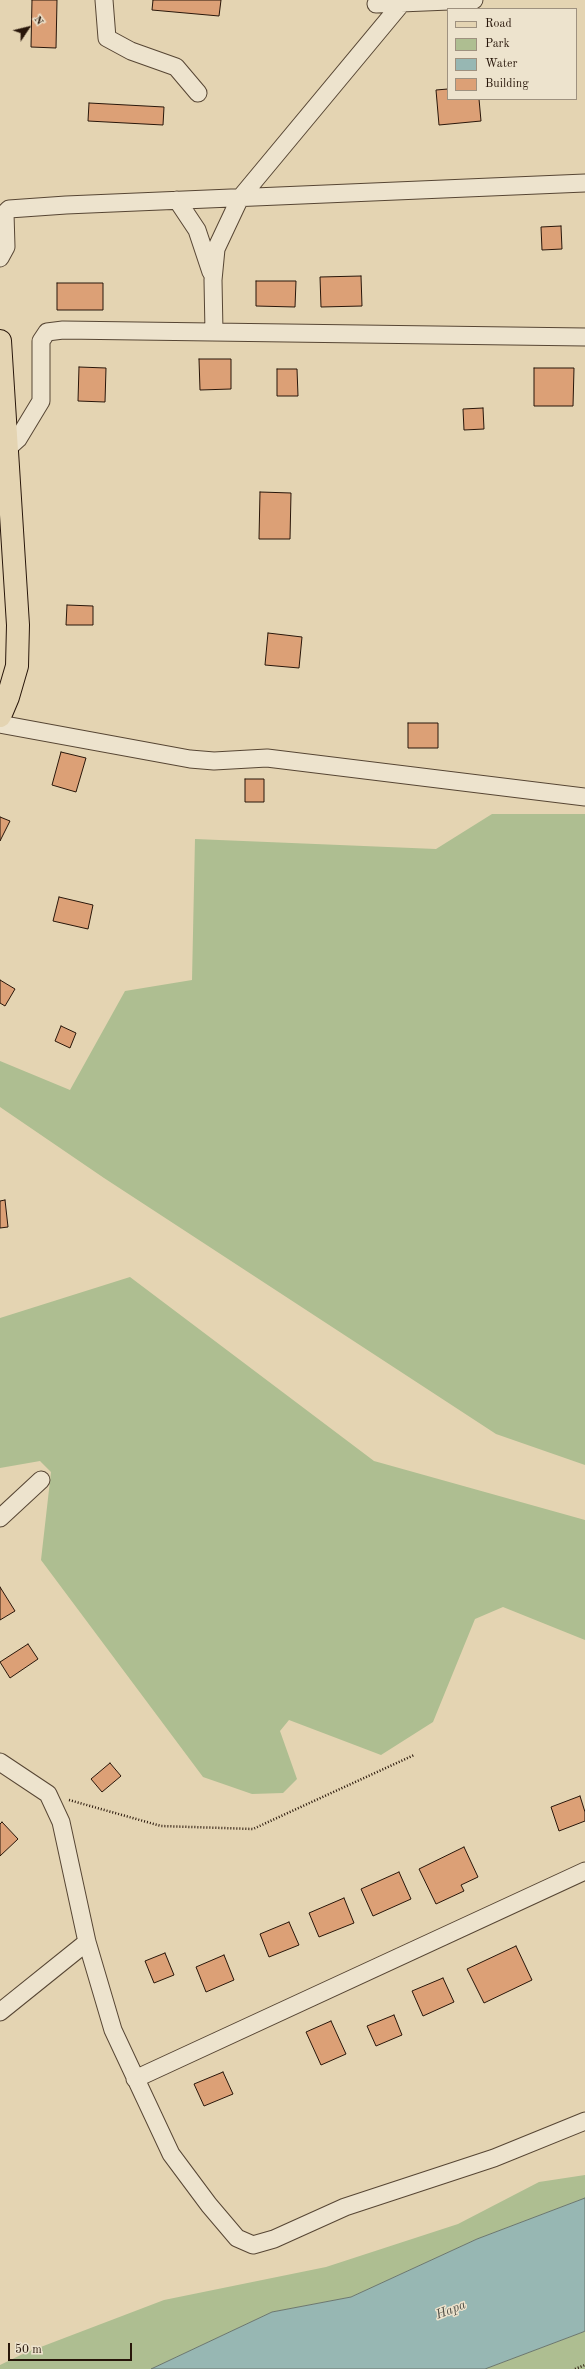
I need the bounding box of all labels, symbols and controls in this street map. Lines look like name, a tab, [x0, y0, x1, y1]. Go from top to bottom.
north arrow	[8, 8, 48, 48]
legend	[447, 8, 577, 100]
text: N	[31, 14, 45, 27]
text: Road	[485, 18, 512, 30]
text: Park	[485, 38, 510, 50]
text: Water	[485, 58, 517, 70]
text: Building	[485, 78, 529, 90]
water label: Нара	[434, 2297, 468, 2323]
scale bar	[10, 2335, 134, 2361]
text: 50 m	[15, 2344, 42, 2356]

